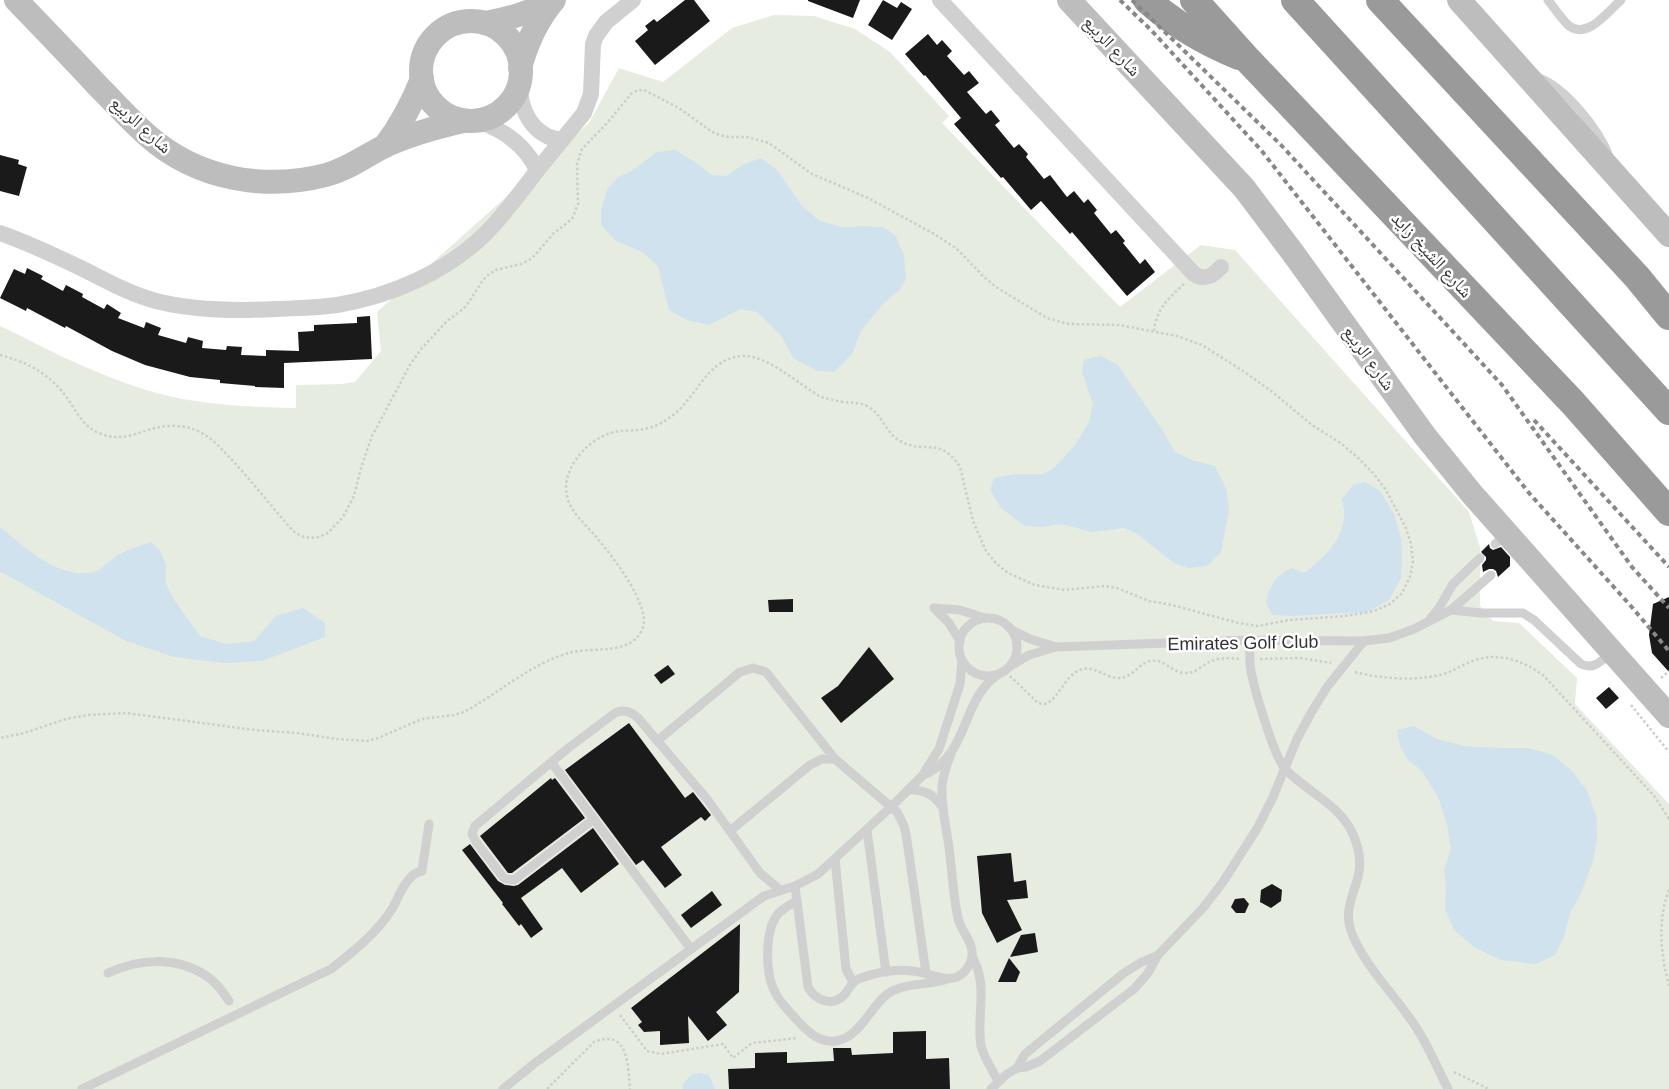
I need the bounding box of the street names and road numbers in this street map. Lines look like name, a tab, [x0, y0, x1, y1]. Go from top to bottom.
street label: شارع الربيع	[1078, 12, 1145, 81]
street label: شارع الربيع	[105, 93, 175, 159]
street label: شارع الشيخ زايد	[1386, 208, 1476, 303]
street label: شارع الربيع	[1337, 322, 1399, 395]
street label: Emirates Golf Club	[1167, 632, 1319, 654]

